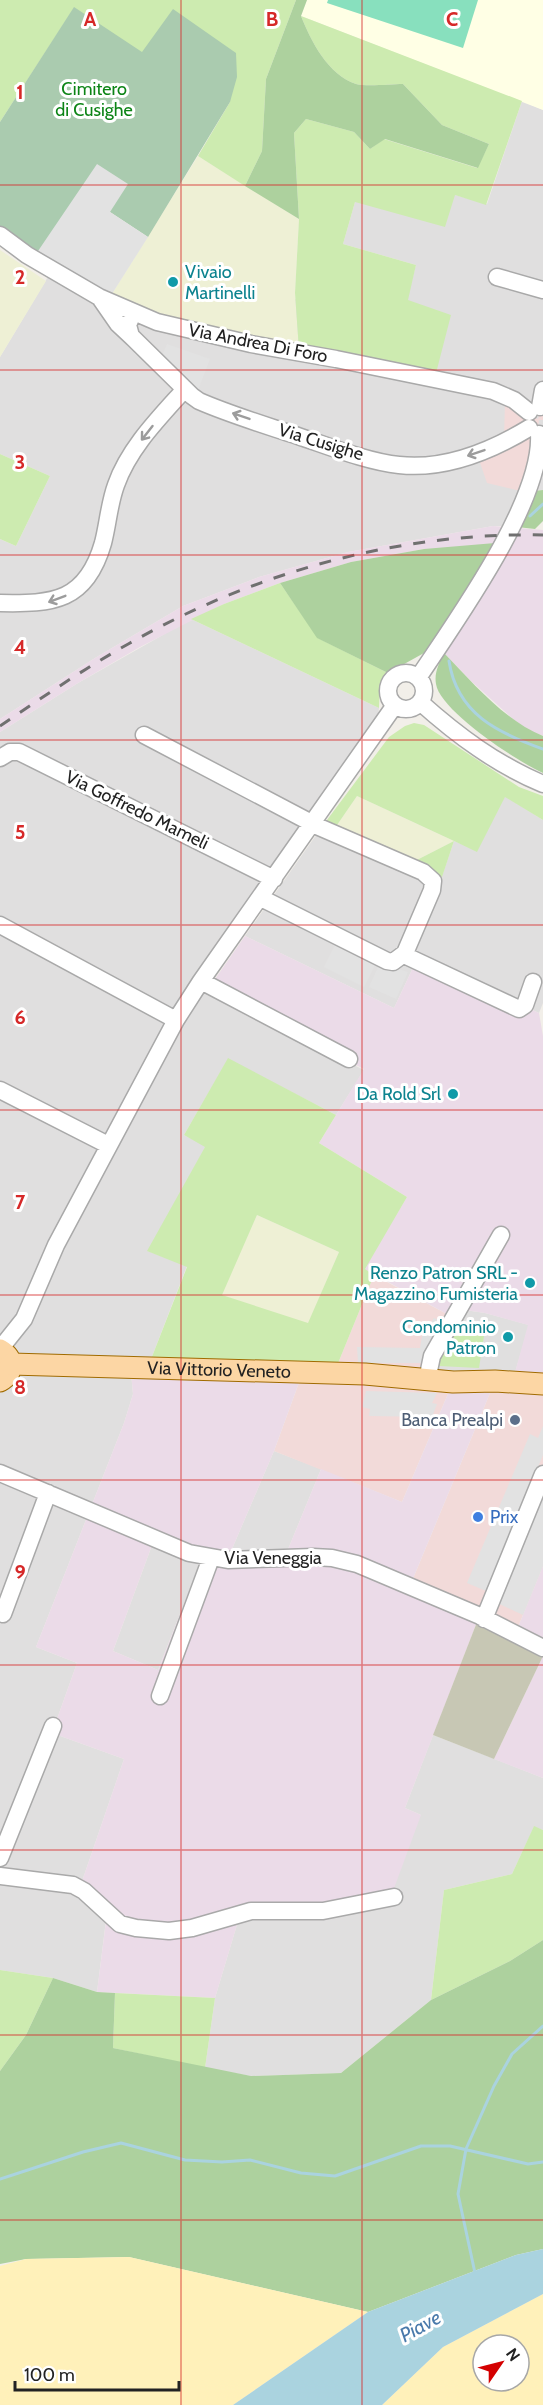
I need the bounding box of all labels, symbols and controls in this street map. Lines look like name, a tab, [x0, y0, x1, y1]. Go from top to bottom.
text: A	[84, 7, 97, 31]
text: B	[266, 7, 278, 31]
text: C	[446, 7, 458, 31]
park label: Cimitero di Cusighe	[55, 78, 133, 121]
text: 1	[16, 80, 24, 104]
place label: Vivaio Martinelli	[185, 261, 255, 304]
text: 2	[15, 265, 25, 289]
marker: Vivaio Martinelli	[166, 275, 180, 289]
street label: Via Andrea Di Foro	[186, 319, 330, 367]
one-way arrow	[232, 410, 251, 421]
street label: Via Cusighe	[276, 419, 366, 465]
one-way arrow	[140, 425, 153, 441]
one-way arrow	[467, 448, 486, 459]
text: 3	[15, 450, 25, 474]
one-way arrow	[48, 594, 67, 605]
text: 4	[14, 635, 26, 659]
street label: Via Goffredo Mameli	[62, 766, 212, 854]
text: 5	[15, 820, 25, 844]
text: 6	[14, 1005, 26, 1029]
place label: Da Rold Srl	[356, 1083, 442, 1105]
marker: Da Rold Srl	[446, 1087, 460, 1101]
text: 7	[15, 1190, 26, 1214]
place label: Renzo Patron SRL - Magazzino Fumisteria	[354, 1262, 518, 1305]
marker: Renzo Patron SRL - Magazzino Fumisteria	[523, 1276, 537, 1290]
place label: Condominio Patron	[402, 1316, 496, 1359]
marker: Condominio Patron	[501, 1330, 515, 1344]
street label: Via Vittorio Veneto	[147, 1357, 291, 1383]
text: 8	[14, 1375, 26, 1399]
place label: Banca Prealpi	[401, 1409, 503, 1431]
marker: Banca Prealpi	[508, 1413, 522, 1427]
place label: Prix	[490, 1506, 519, 1528]
marker: Prix	[471, 1510, 485, 1524]
street label: Via Veneggia	[224, 1547, 322, 1569]
text: 9	[14, 1560, 26, 1584]
water label: Piave	[395, 2305, 445, 2347]
north arrow	[471, 2333, 531, 2393]
text: N	[502, 2345, 524, 2365]
scale bar	[15, 2354, 178, 2392]
text: 100 m	[24, 2364, 75, 2386]

